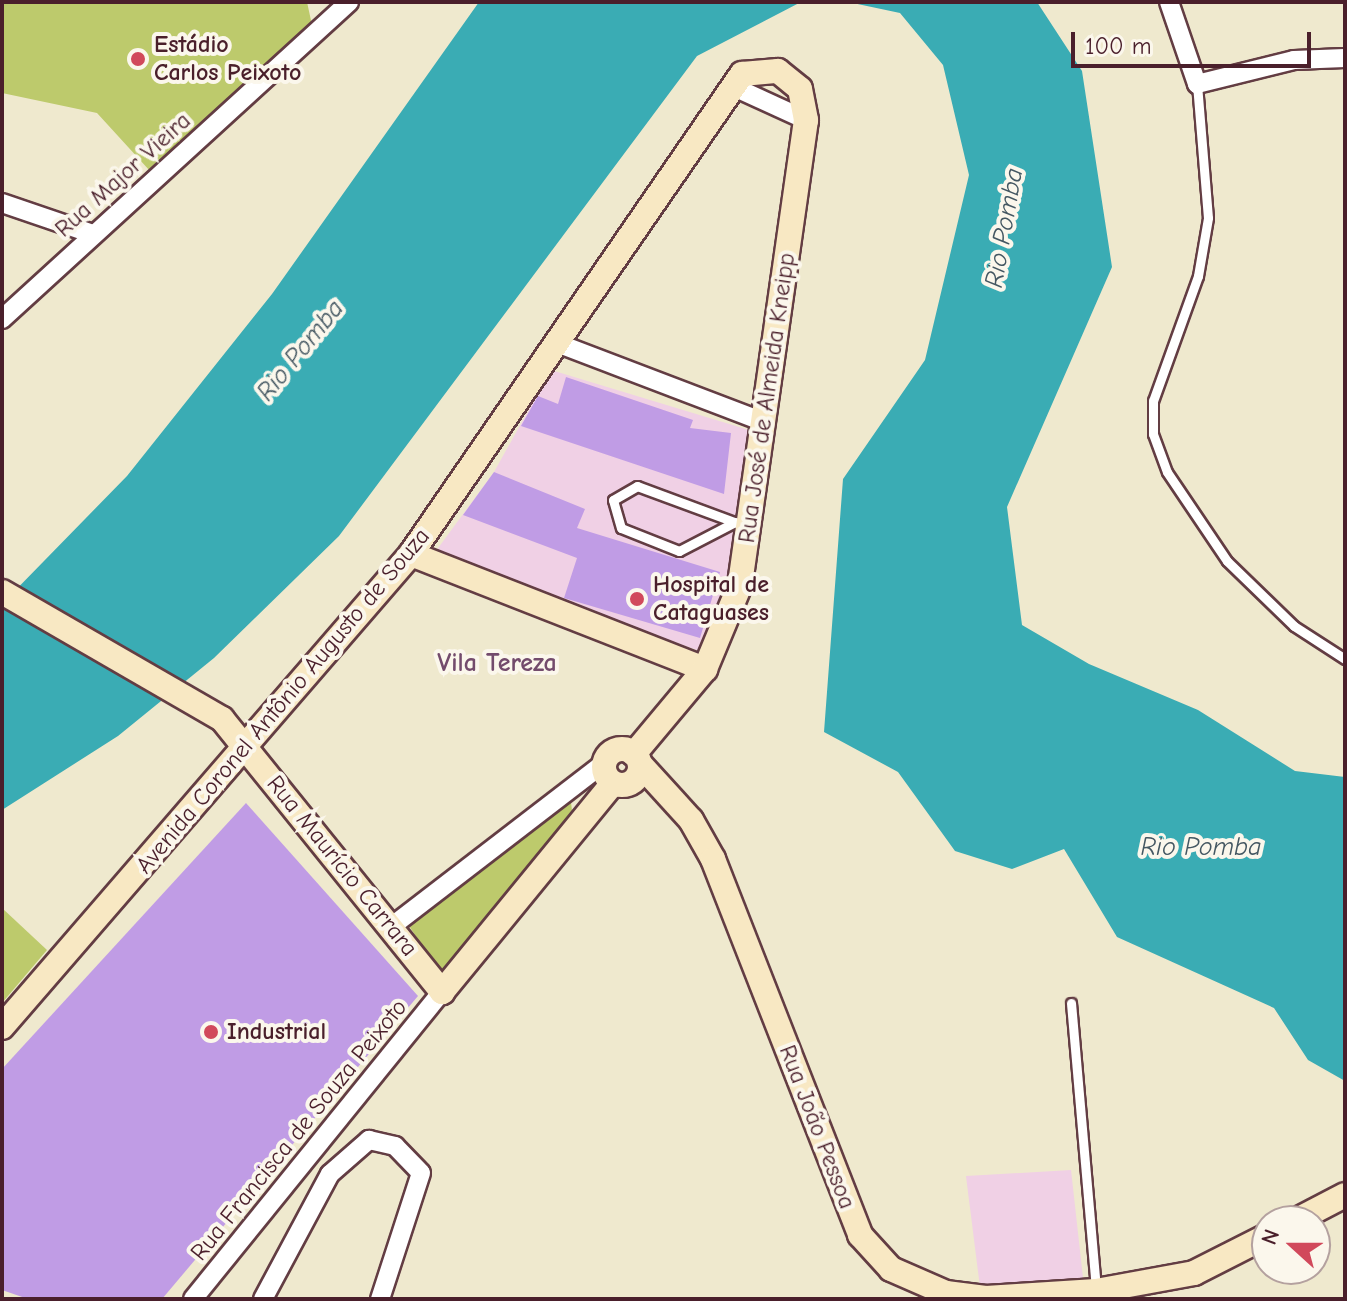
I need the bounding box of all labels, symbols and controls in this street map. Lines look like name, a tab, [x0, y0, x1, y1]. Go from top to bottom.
scale bar	[1075, 16, 1315, 66]
place label: Estádio Carlos Peixoto	[154, 31, 301, 87]
text: 100 m	[1085, 32, 1152, 60]
marker: Estádio Carlos Peixoto	[129, 50, 147, 68]
street label: Rua Major Vieira	[49, 107, 197, 243]
water label: Rio Pomba	[979, 166, 1031, 290]
street label: Rua José de Almeida Kneipp	[732, 251, 802, 545]
water label: Rio Pomba	[251, 294, 351, 408]
street label: Avenida Coronel Antônio Augusto de Souza	[130, 522, 436, 880]
place label: Hospital de Cataguases	[653, 571, 769, 627]
marker: Hospital de Cataguases	[628, 590, 646, 608]
district label: Vila Tereza	[437, 648, 557, 680]
street label: Rua Maurício Carrara	[260, 770, 424, 962]
water label: Rio Pomba	[1141, 832, 1261, 864]
street label: Rua Francisca de Souza Peixoto	[185, 994, 413, 1266]
place label: Industrial	[227, 1018, 326, 1046]
marker: Industrial	[202, 1023, 220, 1041]
street label: Rua João Pessoa	[773, 1041, 861, 1213]
north arrow	[1251, 1205, 1331, 1285]
text: N	[1256, 1226, 1285, 1248]

